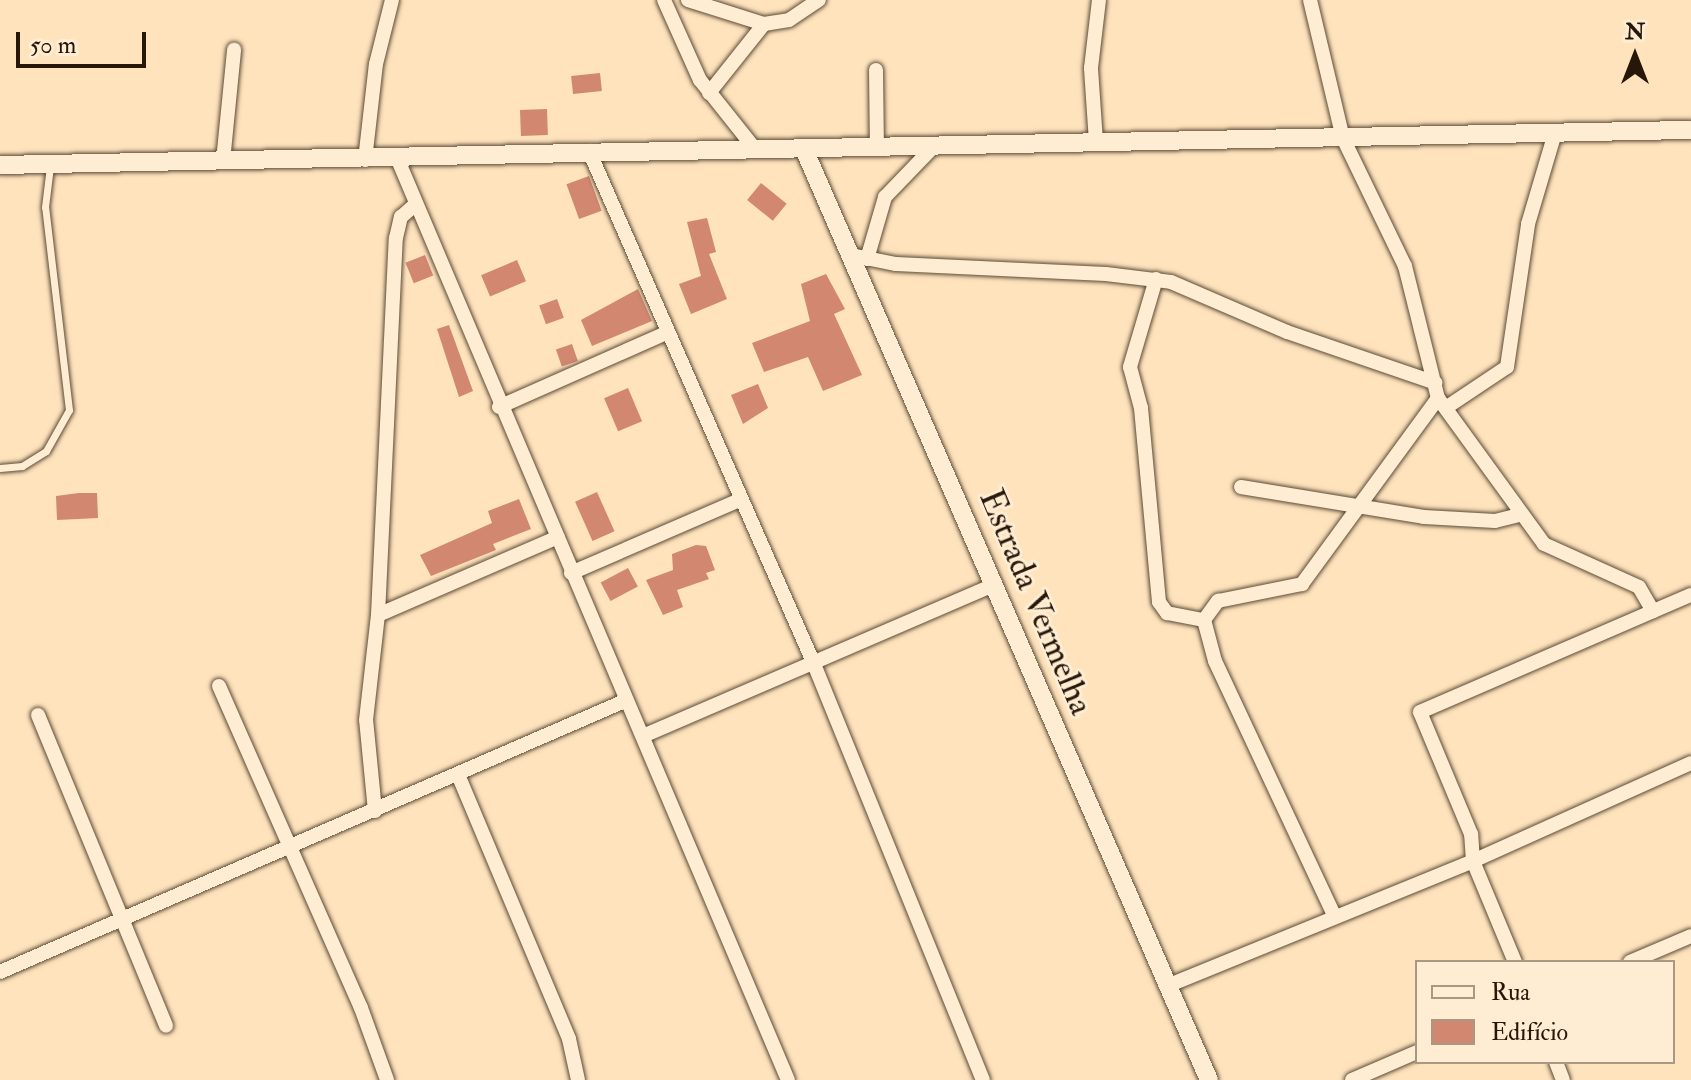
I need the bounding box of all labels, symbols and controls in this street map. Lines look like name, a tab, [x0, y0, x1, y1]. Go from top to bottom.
scale bar	[20, 16, 150, 66]
north arrow	[1595, 16, 1675, 96]
text: N	[1625, 18, 1645, 46]
text: 50 m	[30, 30, 76, 61]
street label: Estrada Vermelha	[970, 483, 1102, 721]
legend	[1415, 960, 1675, 1064]
text: Rua	[1491, 977, 1530, 1008]
text: Edifício	[1491, 1017, 1568, 1048]

